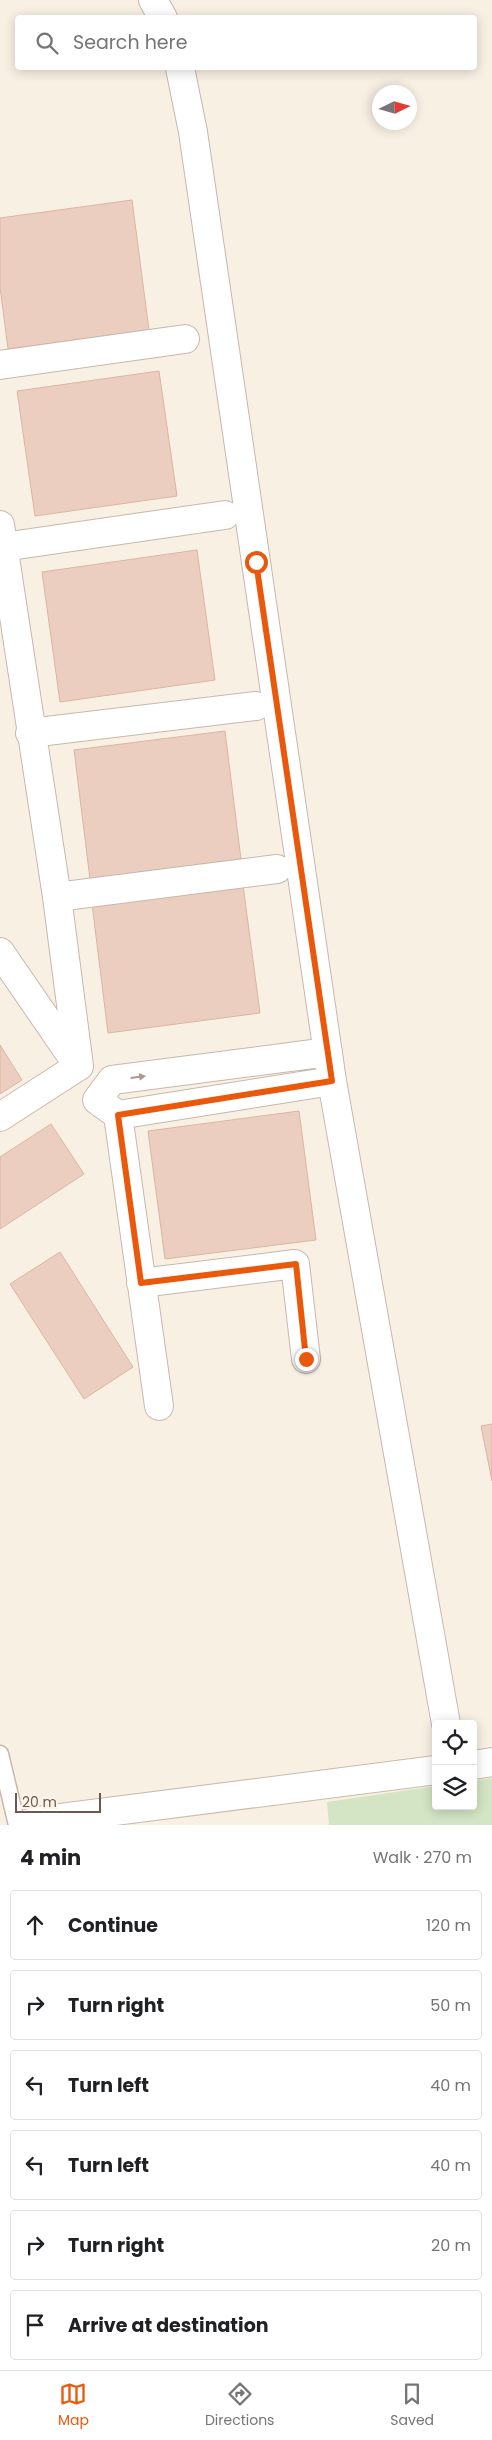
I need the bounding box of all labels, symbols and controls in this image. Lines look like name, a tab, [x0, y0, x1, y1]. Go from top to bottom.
search box	[15, 15, 477, 70]
icon: search	[33, 29, 61, 57]
text: Search here	[73, 29, 187, 56]
north arrow	[372, 85, 417, 130]
route start	[245, 551, 268, 574]
one-way arrow	[130, 1073, 146, 1081]
route end	[295, 1348, 318, 1371]
map controls	[432, 1720, 477, 1810]
button: locate	[432, 1720, 477, 1765]
button: layers	[432, 1765, 477, 1810]
scale bar	[15, 1790, 101, 1813]
text: 20 m	[22, 1792, 57, 1812]
text: 4 min	[20, 1843, 81, 1872]
text: Walk · 270 m	[373, 1846, 472, 1869]
icon: ahead	[21, 1911, 49, 1939]
text: Continue	[68, 1912, 158, 1939]
text: 120 m	[426, 1914, 471, 1937]
icon: right	[21, 1991, 49, 2019]
text: Turn right	[68, 1992, 164, 2019]
text: 50 m	[430, 1994, 471, 2017]
icon: left	[21, 2071, 49, 2099]
text: Turn left	[68, 2072, 149, 2099]
text: 40 m	[430, 2074, 471, 2097]
icon: left	[21, 2151, 49, 2179]
text: Turn left	[68, 2152, 149, 2179]
text: 40 m	[430, 2154, 471, 2177]
icon: right	[21, 2231, 49, 2259]
text: Turn right	[68, 2232, 164, 2259]
text: 20 m	[431, 2234, 471, 2257]
icon: arrive	[21, 2311, 49, 2339]
text: Arrive at destination	[68, 2312, 269, 2339]
tab: Map	[58, 2380, 89, 2431]
tab: Directions	[205, 2380, 274, 2431]
tab: Saved	[390, 2380, 434, 2431]

